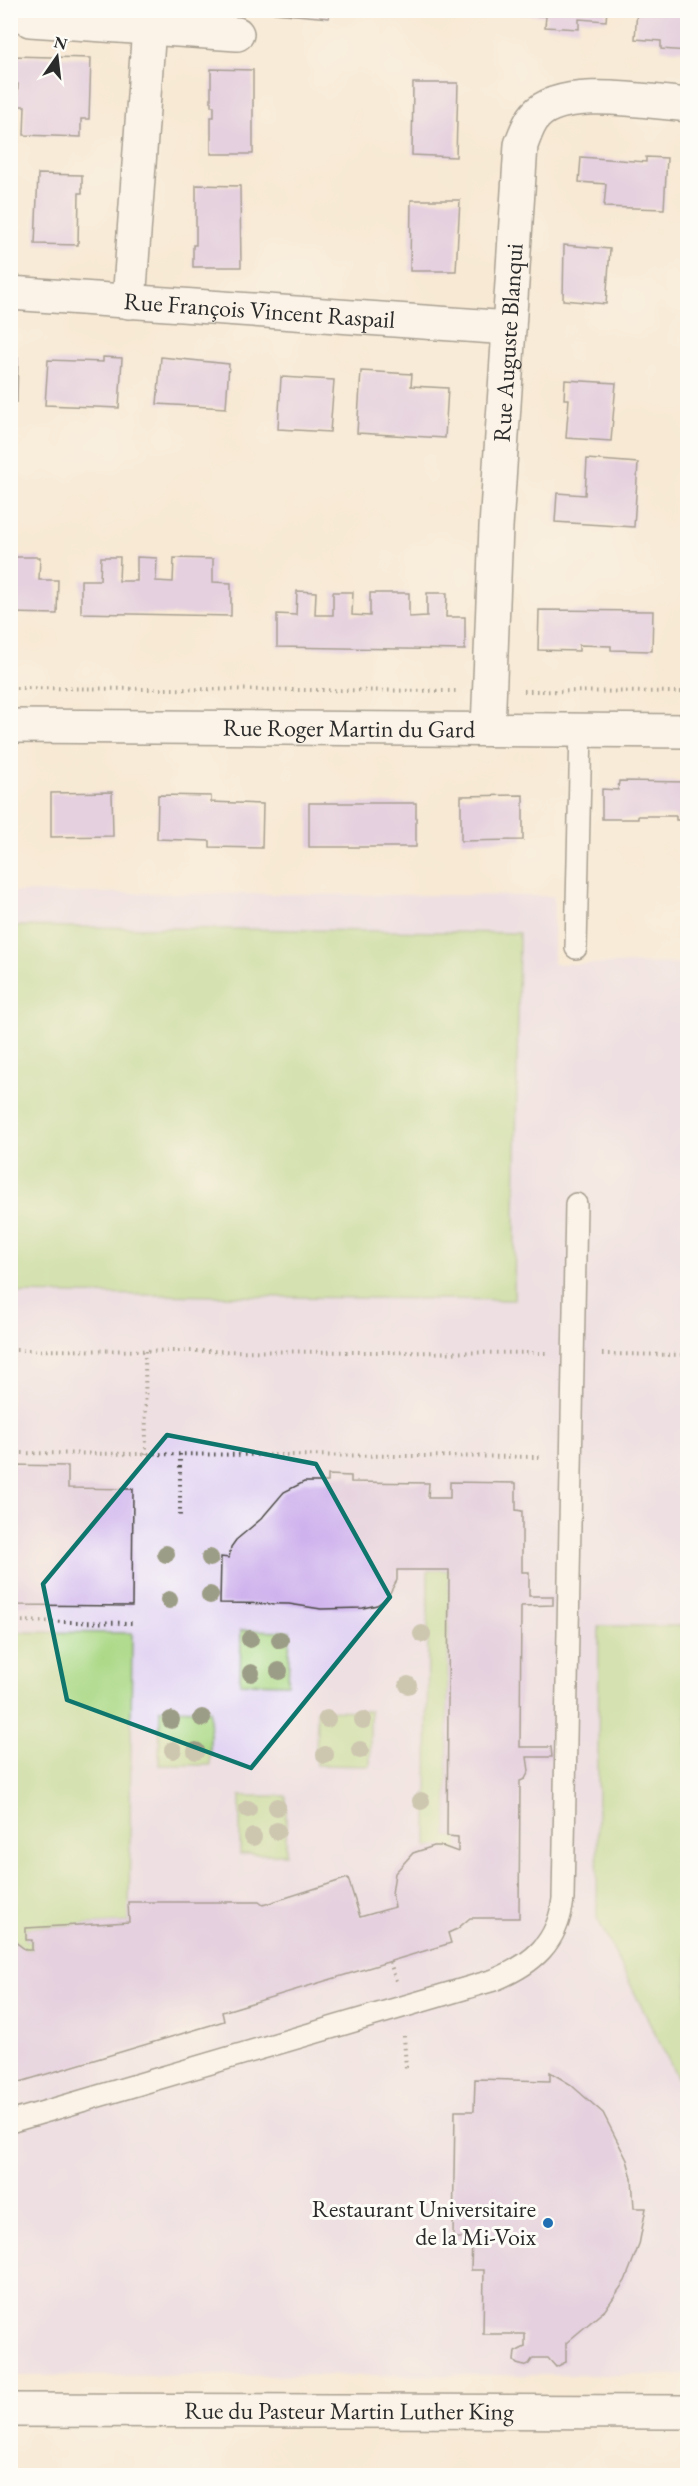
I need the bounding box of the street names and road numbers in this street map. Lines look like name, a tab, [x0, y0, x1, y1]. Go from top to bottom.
street label: Rue Auguste Blanqui	[486, 242, 530, 443]
street label: Rue François Vincent Raspail	[123, 285, 396, 335]
street label: Rue Roger Martin du Gard	[223, 712, 476, 744]
street label: Rue du Pasteur Martin Luther King	[184, 2395, 514, 2426]

